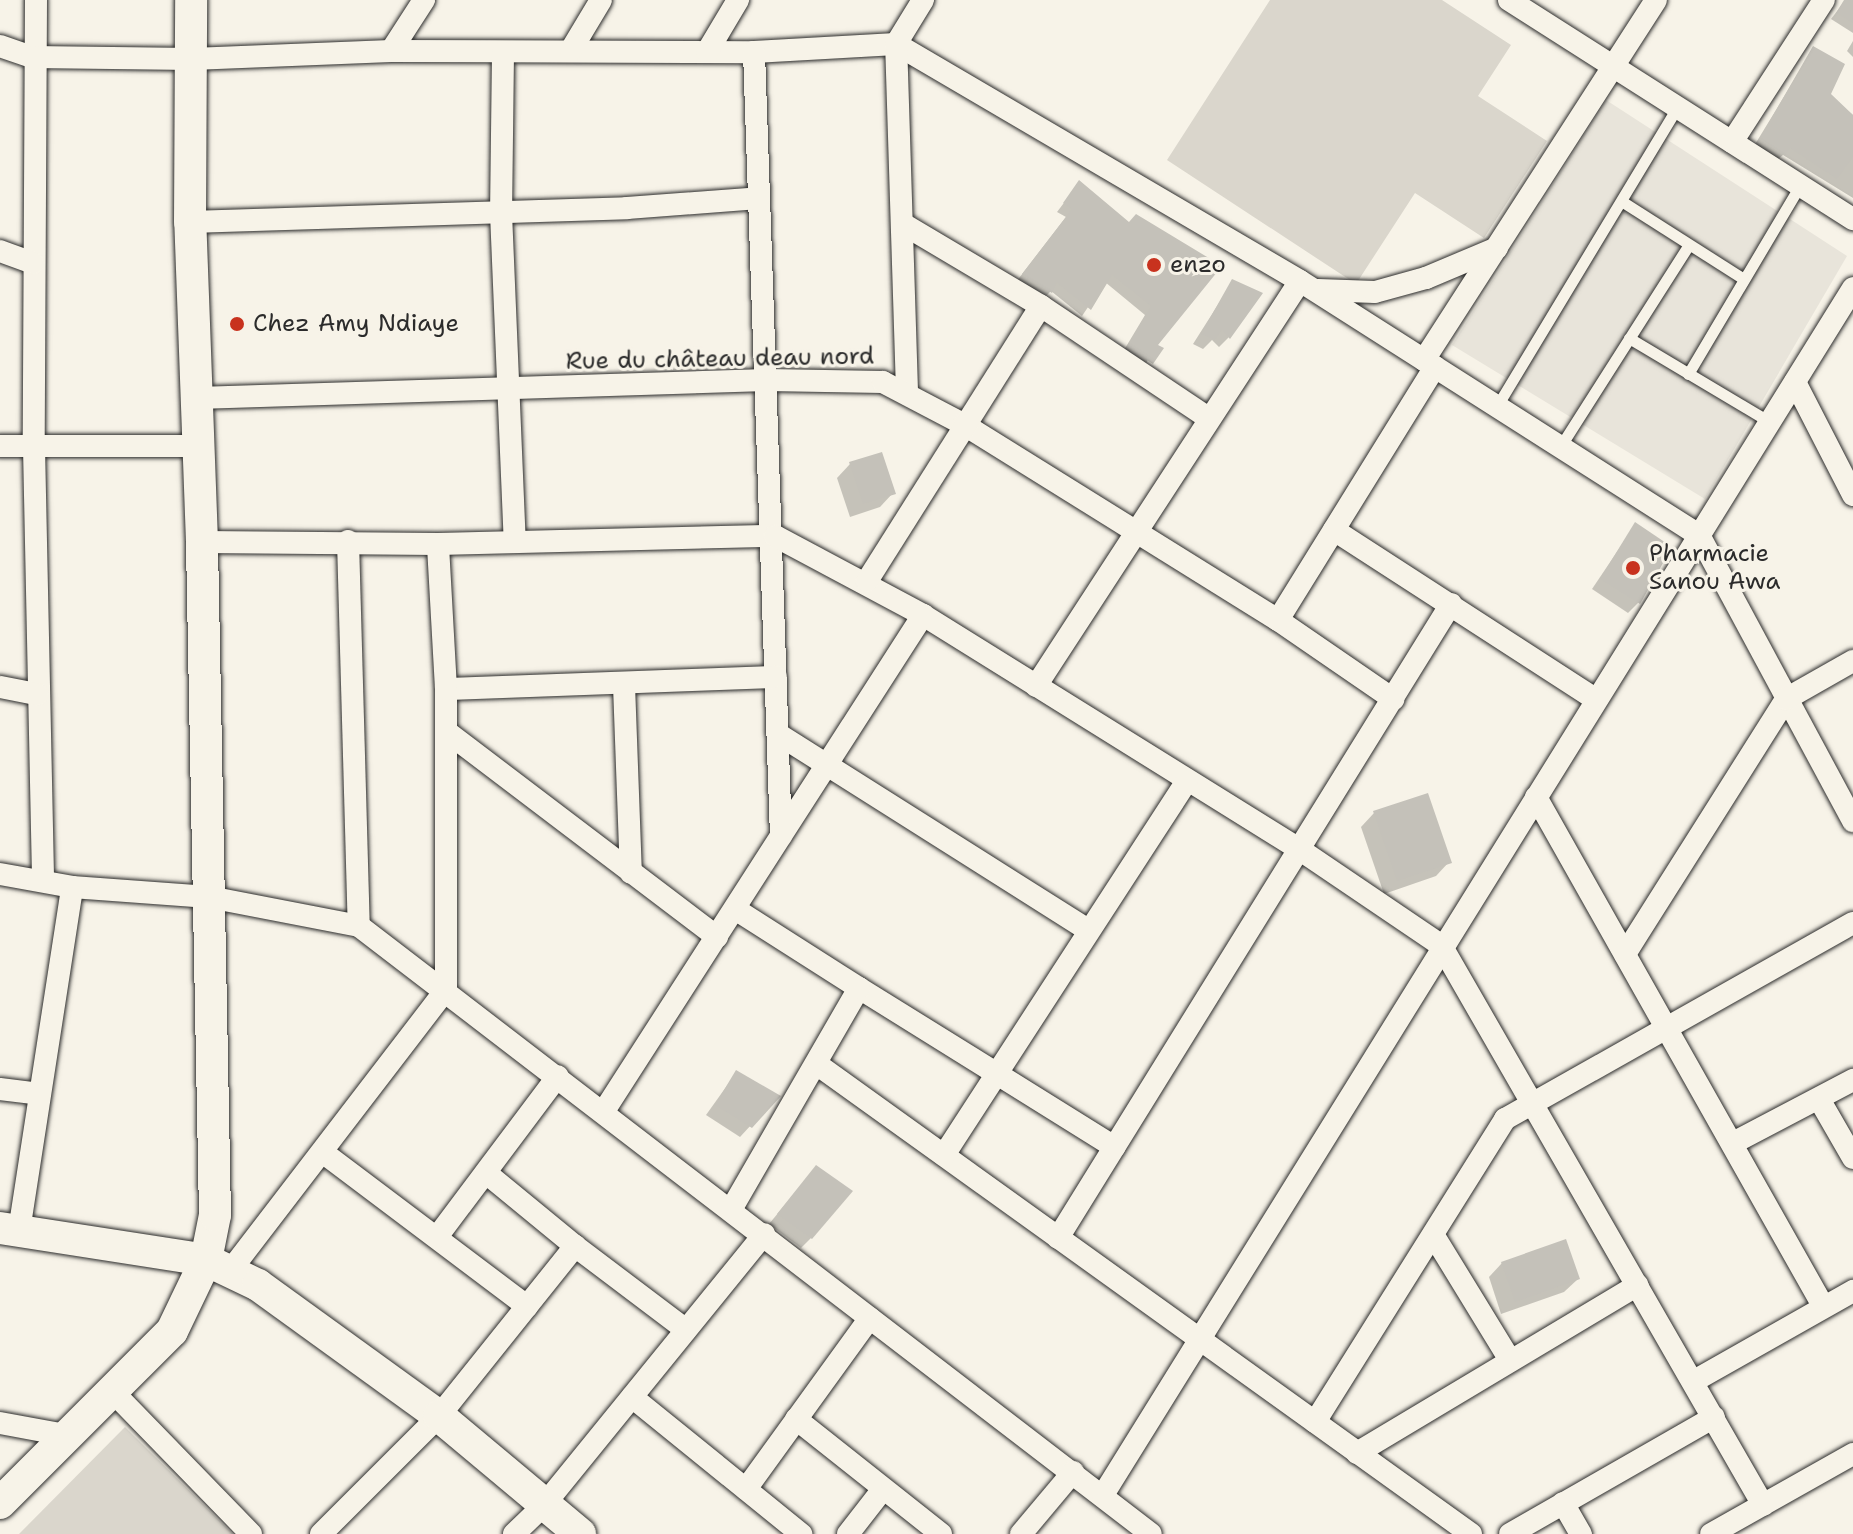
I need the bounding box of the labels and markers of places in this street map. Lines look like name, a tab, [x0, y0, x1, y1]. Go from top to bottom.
place label: enzo	[1170, 251, 1226, 279]
marker: enzo	[1145, 256, 1163, 274]
place label: Chez Amy Ndiaye	[253, 310, 459, 338]
marker: Chez Amy Ndiaye	[228, 315, 246, 333]
place label: Pharmacie Sanou Awa	[1649, 540, 1781, 596]
marker: Pharmacie Sanou Awa	[1624, 559, 1642, 577]

